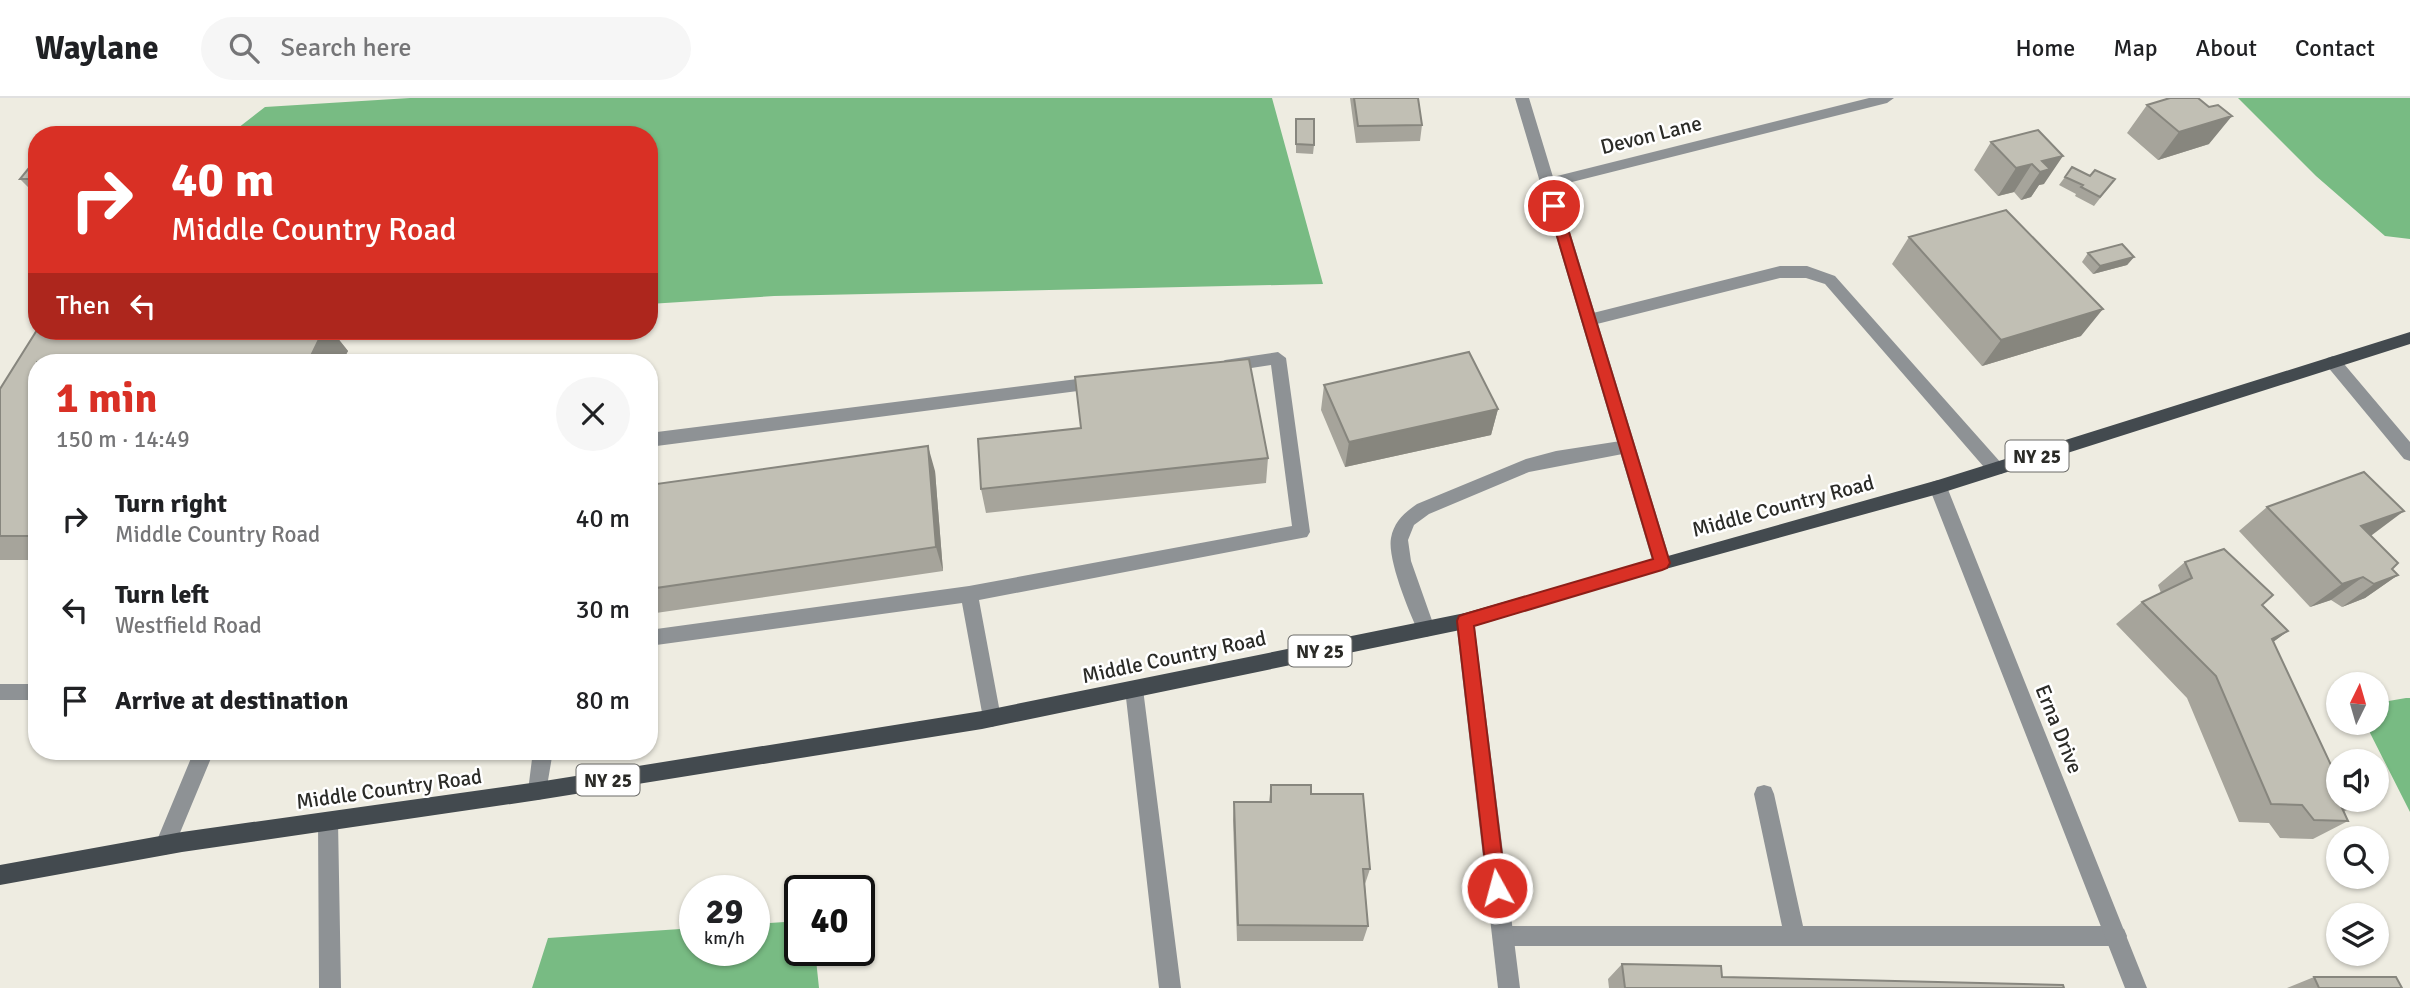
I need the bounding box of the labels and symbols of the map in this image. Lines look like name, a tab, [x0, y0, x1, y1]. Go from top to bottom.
street label: Devon Lane	[1598, 110, 1704, 160]
pin	[1524, 176, 1584, 236]
road number: NY 25	[2006, 440, 2068, 472]
street label: Middle Country Road	[1689, 469, 1877, 543]
street label: Middle Country Road	[1080, 625, 1268, 689]
road number: NY 25	[1288, 636, 1352, 666]
north arrow	[2326, 672, 2389, 735]
street label: Erna Drive	[2029, 681, 2089, 777]
street label: Middle Country Road	[294, 763, 484, 815]
road number: NY 25	[576, 764, 640, 796]
position arrow	[1460, 851, 1534, 925]
speed limit sign: 40	[784, 875, 875, 966]

